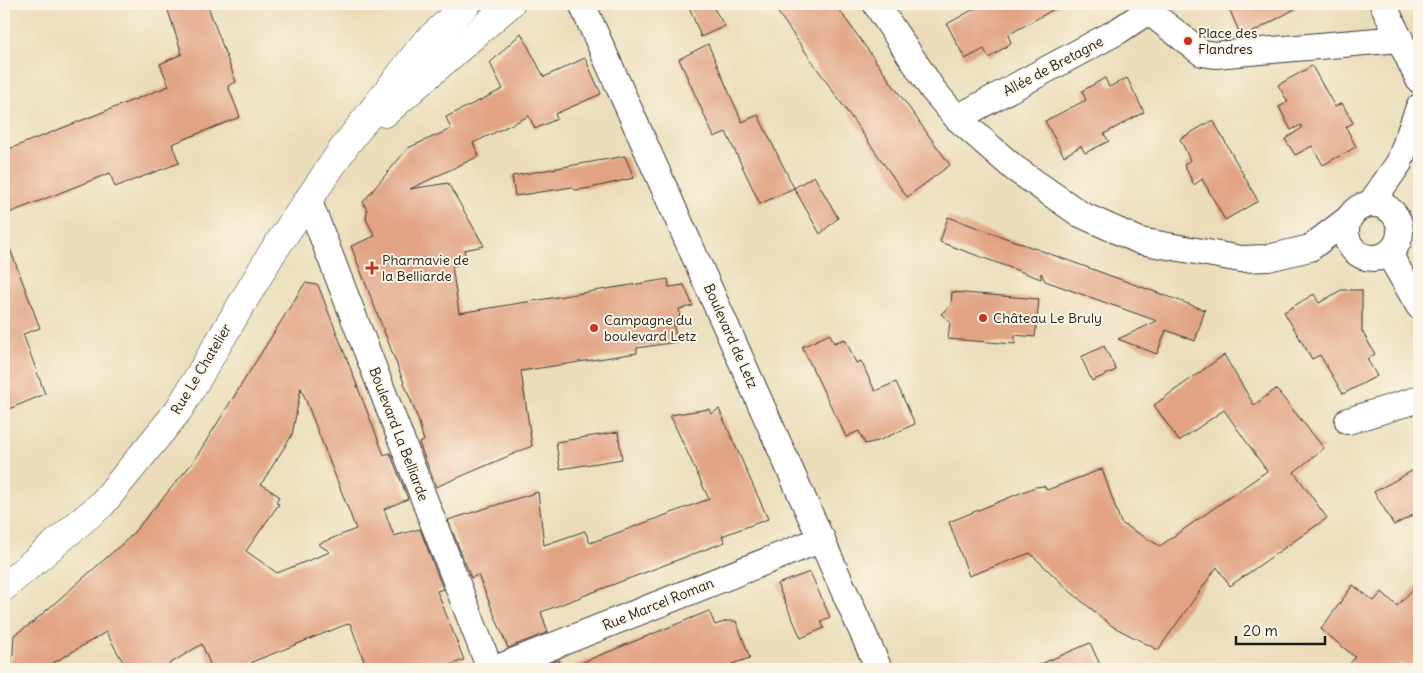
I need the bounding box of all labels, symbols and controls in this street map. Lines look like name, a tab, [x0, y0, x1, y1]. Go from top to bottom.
place label: Place des Flandres	[1198, 24, 1257, 58]
street label: Allée de Bretagne	[1000, 32, 1106, 100]
marker: Place des Flandres	[1182, 35, 1194, 47]
place label: Pharmavie de la Belliarde	[382, 251, 469, 285]
marker: Pharmavie de la Belliarde	[366, 262, 378, 274]
street label: Boulevard de Letz	[700, 281, 762, 392]
place label: Château Le Bruly	[993, 309, 1102, 327]
place label: Campagne du boulevard Letz	[604, 311, 697, 345]
marker: Château Le Bruly	[977, 312, 989, 324]
street label: Rue Le Chatelier	[167, 320, 235, 418]
marker: Campagne du boulevard Letz	[588, 322, 600, 334]
street label: Boulevard La Belliarde	[365, 365, 433, 503]
street label: Rue Marcel Roman	[600, 573, 716, 635]
scale bar	[1236, 613, 1324, 645]
text: 20 m	[1243, 621, 1278, 640]

